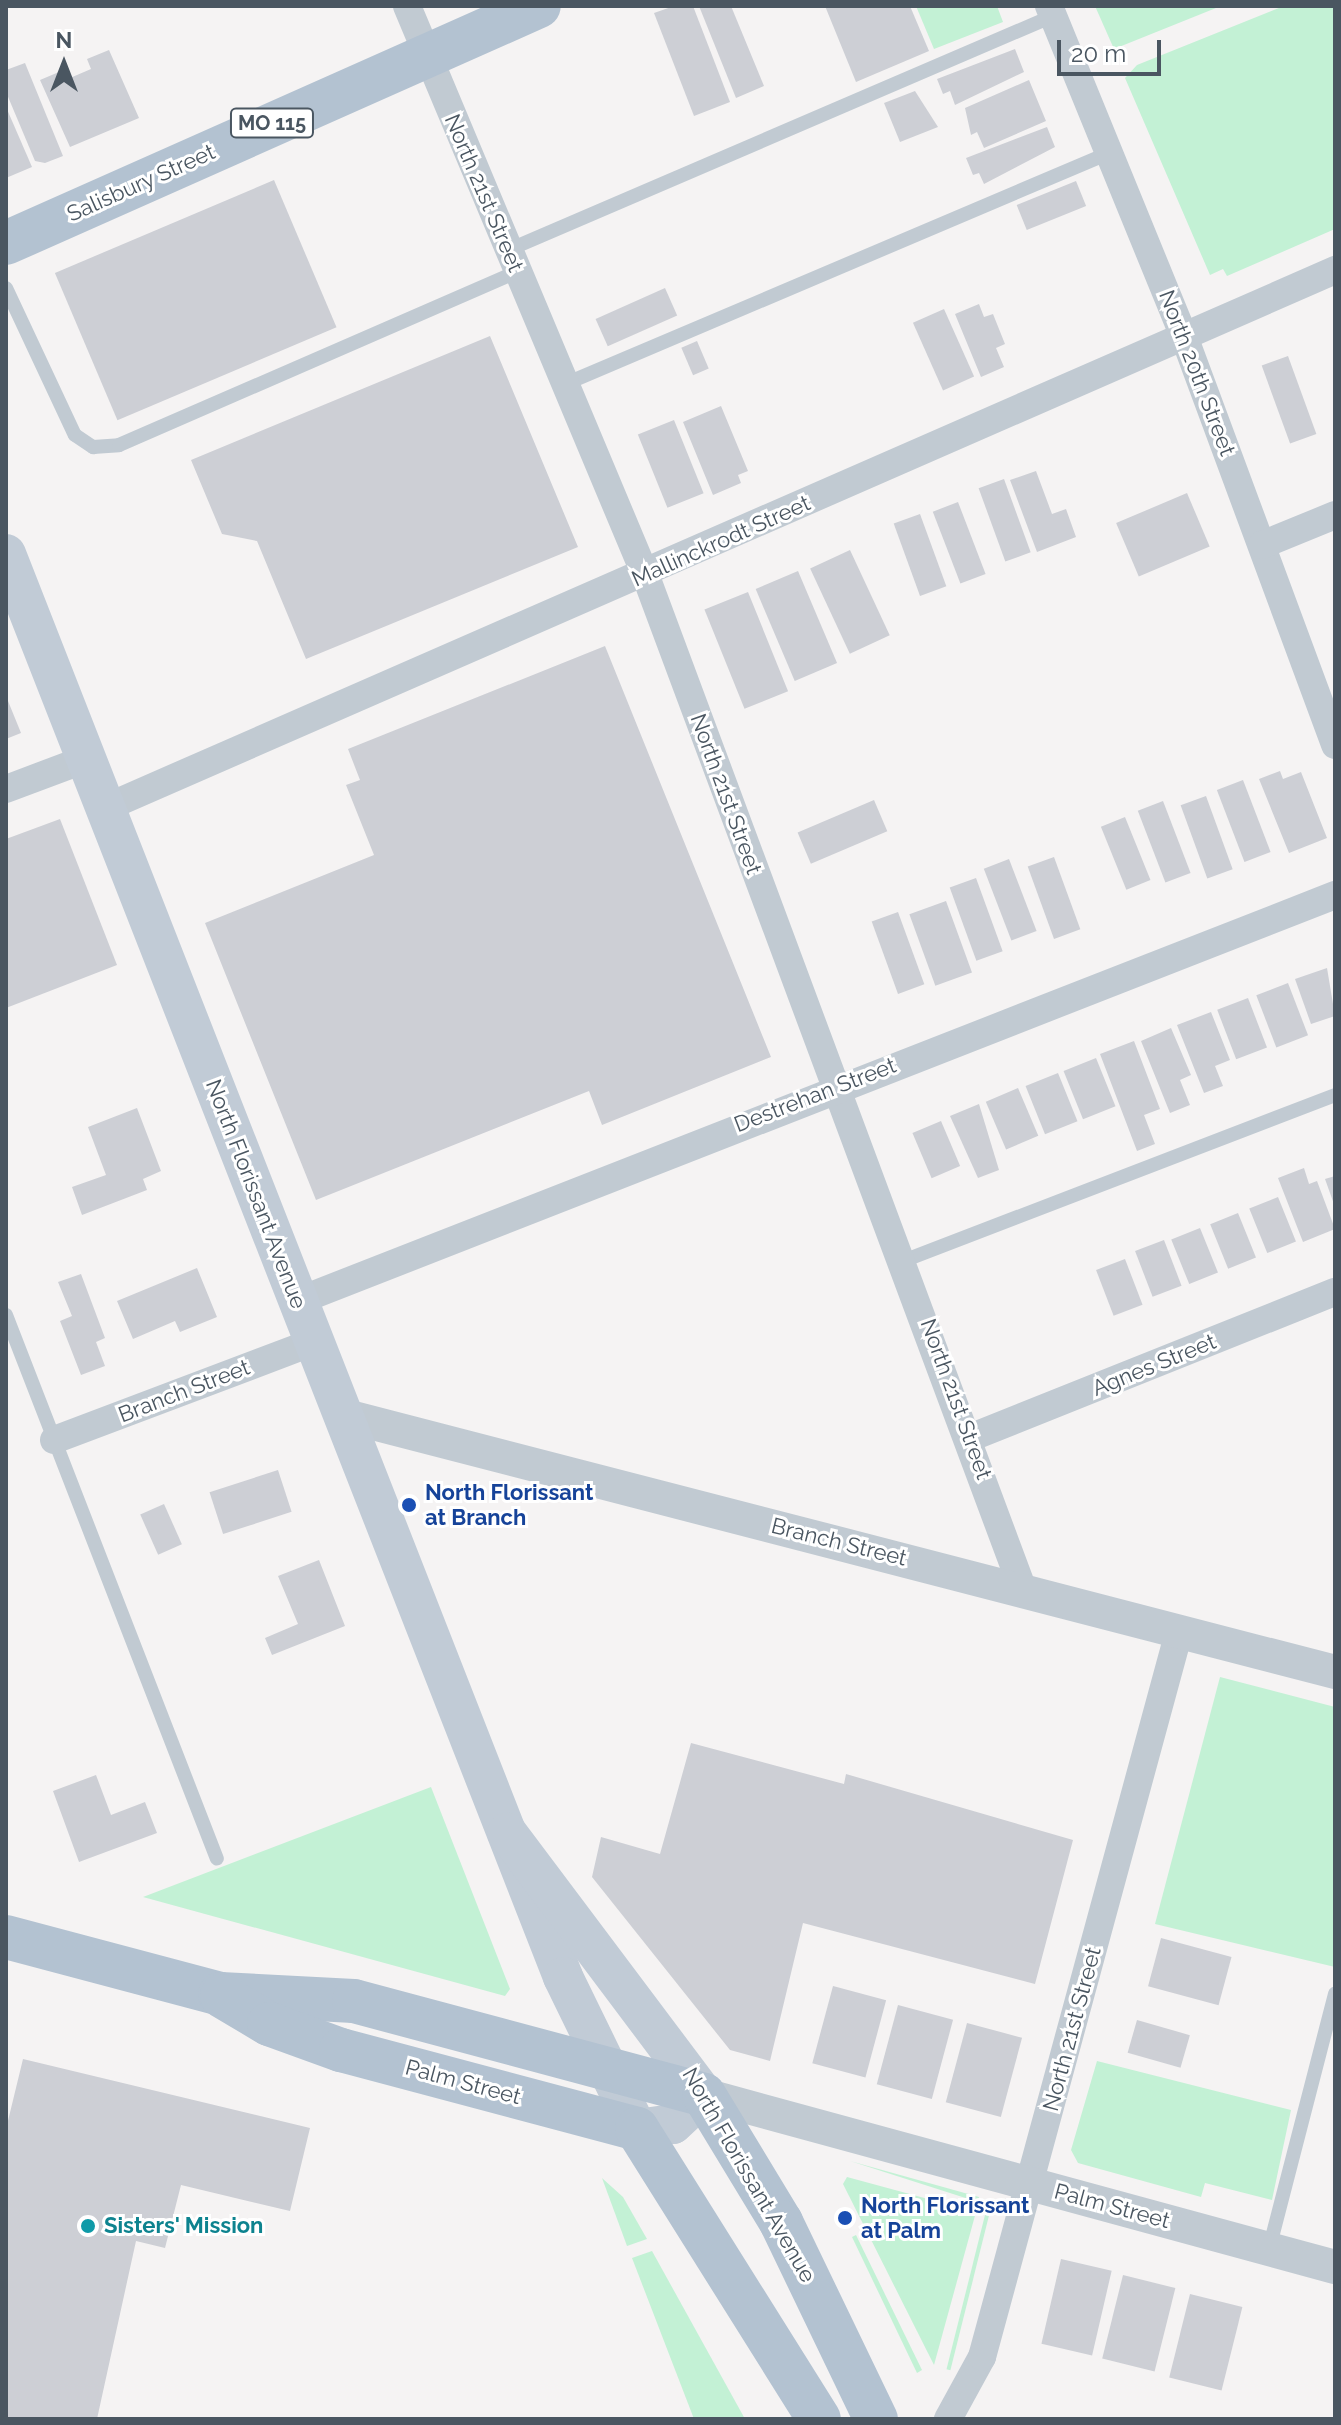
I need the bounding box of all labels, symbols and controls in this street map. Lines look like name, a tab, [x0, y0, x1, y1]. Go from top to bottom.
north arrow	[24, 24, 104, 104]
scale bar	[1061, 24, 1165, 74]
text: N	[56, 27, 72, 53]
text: 20 m	[1071, 39, 1126, 68]
road number: MO 115	[228, 107, 316, 139]
street label: North 21st Street	[439, 110, 529, 276]
street label: Salisbury Street	[63, 138, 219, 228]
street label: North 20th Street	[1153, 287, 1241, 459]
street label: Mallinckrodt Street	[628, 490, 814, 592]
street label: North 21st Street	[685, 710, 767, 878]
street label: Destrehan Street	[730, 1052, 900, 1138]
street label: North Florissant Avenue	[200, 1075, 312, 1313]
street label: North 21st Street	[915, 1315, 997, 1483]
street label: Agnes Street	[1088, 1328, 1220, 1402]
street label: Branch Street	[115, 1354, 253, 1428]
place label: North Florissant at Branch	[425, 1479, 594, 1530]
marker: North Florissant at Branch	[400, 1496, 418, 1514]
street label: Branch Street	[769, 1512, 909, 1572]
street label: North 21st Street	[1037, 1944, 1107, 2114]
street label: Palm Street	[402, 2054, 524, 2110]
street label: North Florissant Avenue	[677, 2063, 821, 2287]
street label: Palm Street	[1051, 2178, 1173, 2234]
place label: North Florissant at Palm	[861, 2192, 1030, 2244]
marker: North Florissant at Palm	[836, 2209, 854, 2227]
place label: Sisters' Mission	[104, 2213, 264, 2239]
marker: Sisters' Mission	[79, 2217, 97, 2235]

